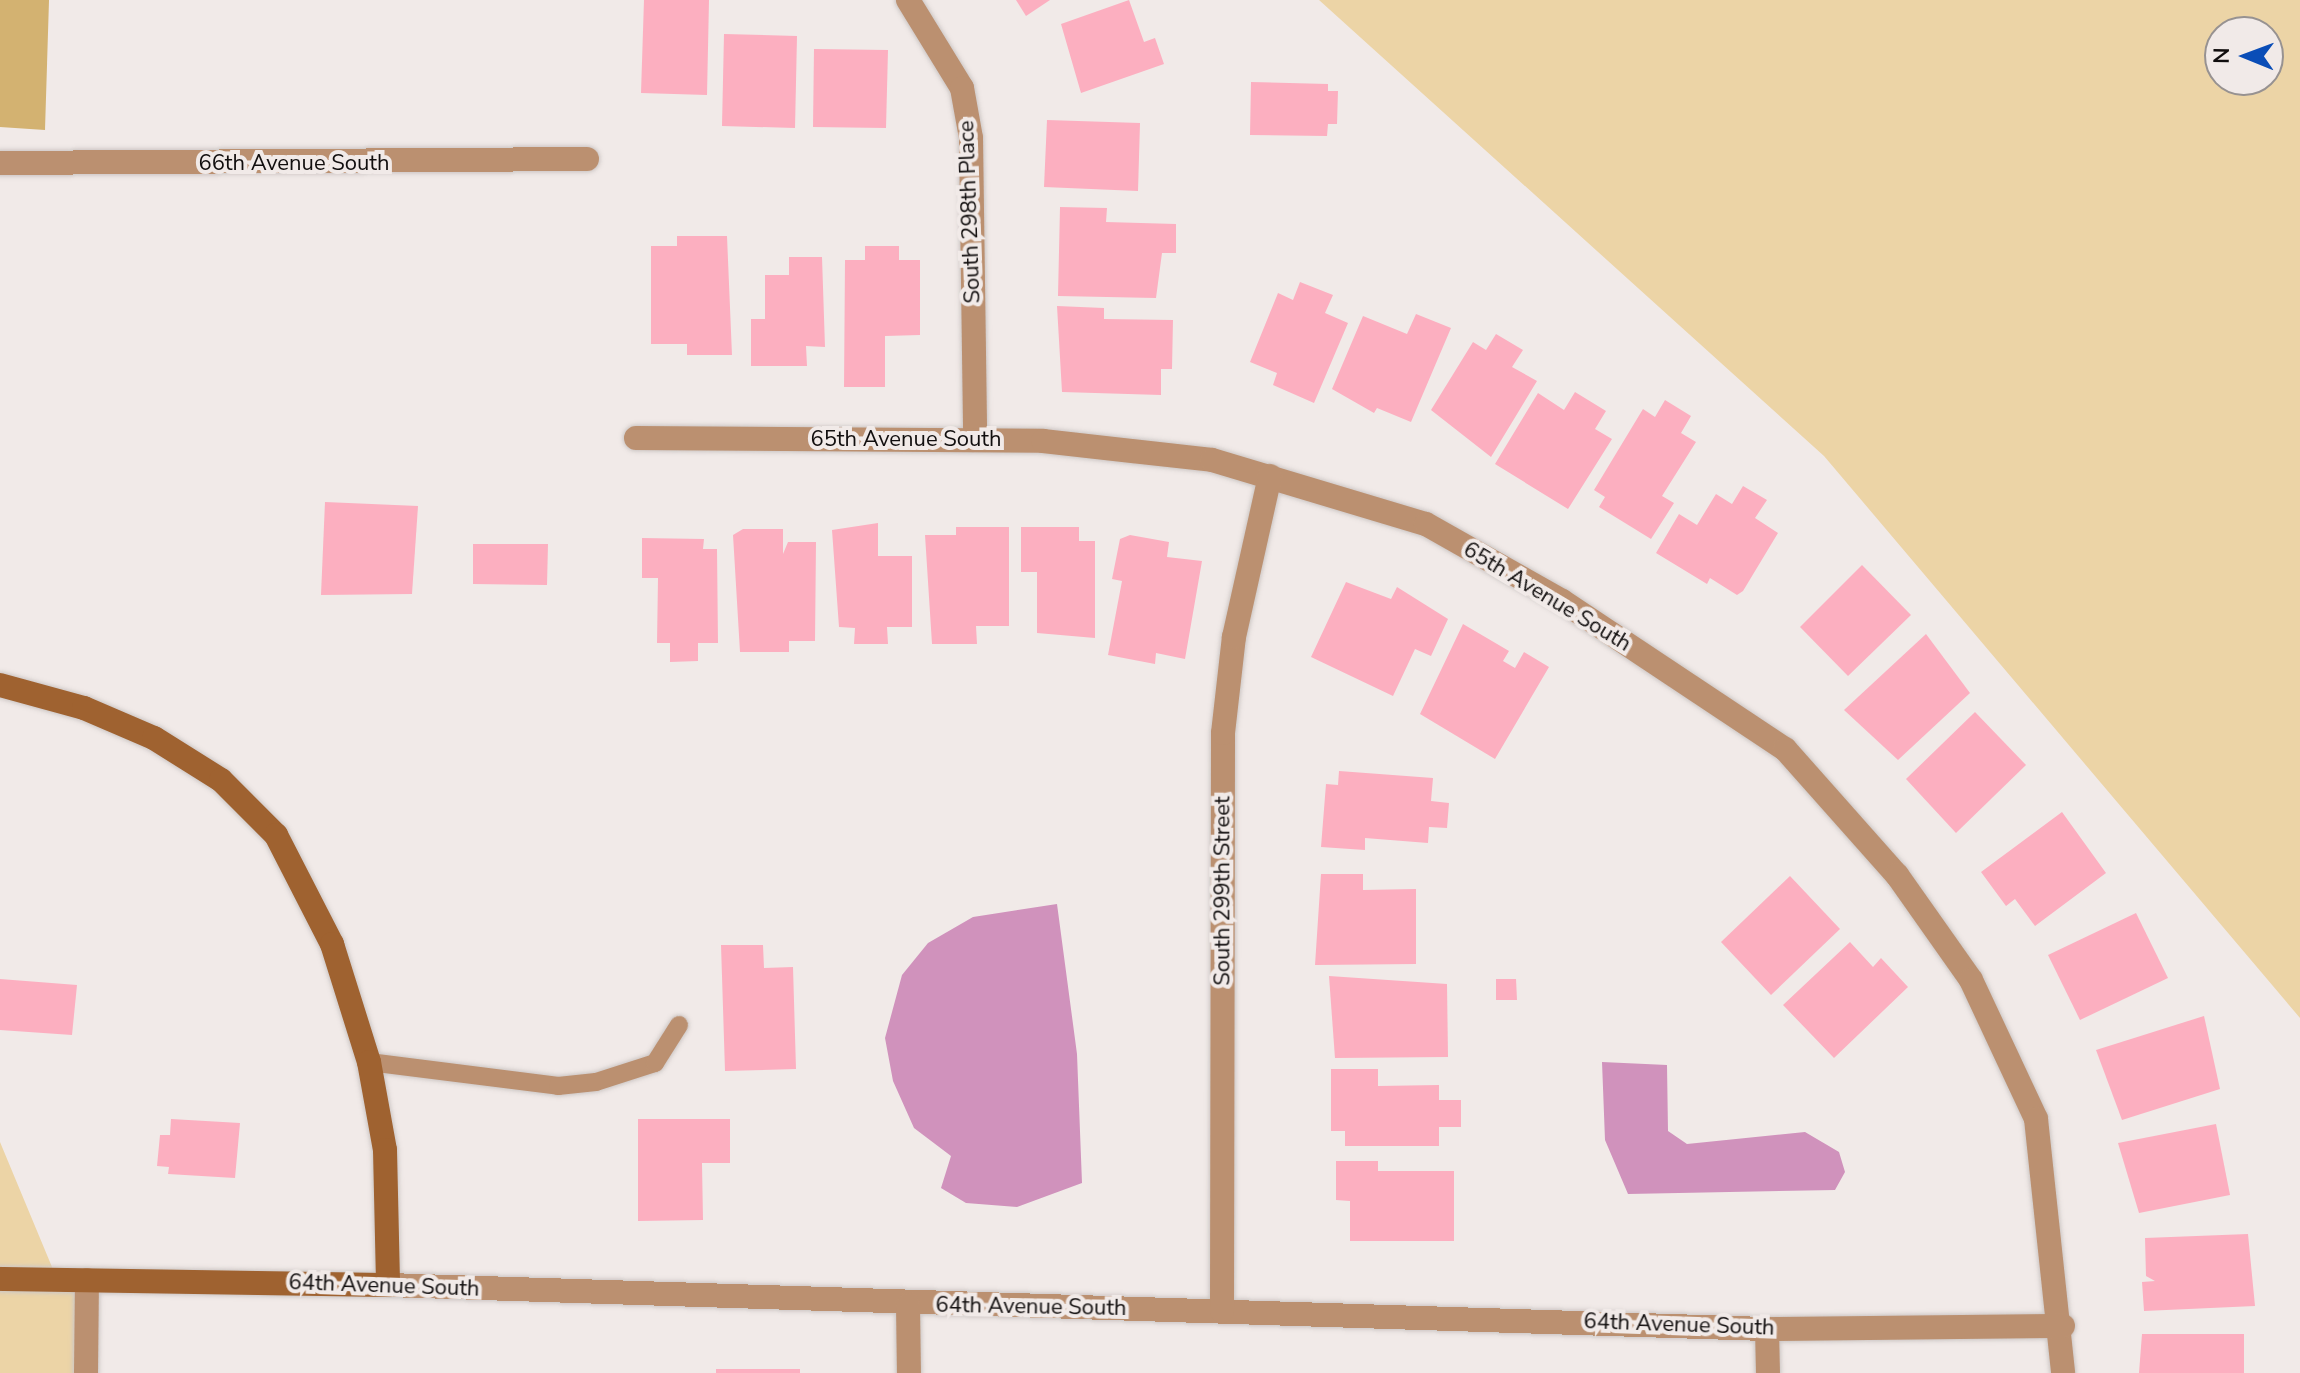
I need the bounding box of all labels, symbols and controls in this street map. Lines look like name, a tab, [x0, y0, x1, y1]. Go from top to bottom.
north arrow	[2204, 16, 2284, 96]
text: N	[2207, 47, 2237, 64]
street label: South 298th Place	[954, 120, 986, 304]
street label: 66th Avenue South	[198, 151, 390, 177]
street label: 65th Avenue South	[810, 427, 1002, 453]
street label: 65th Avenue South	[1458, 536, 1636, 658]
street label: South 299th Street	[1210, 796, 1236, 986]
street label: 64th Avenue South	[288, 1269, 480, 1303]
street label: 64th Avenue South	[935, 1292, 1127, 1322]
street label: 64th Avenue South	[1583, 1308, 1775, 1342]

